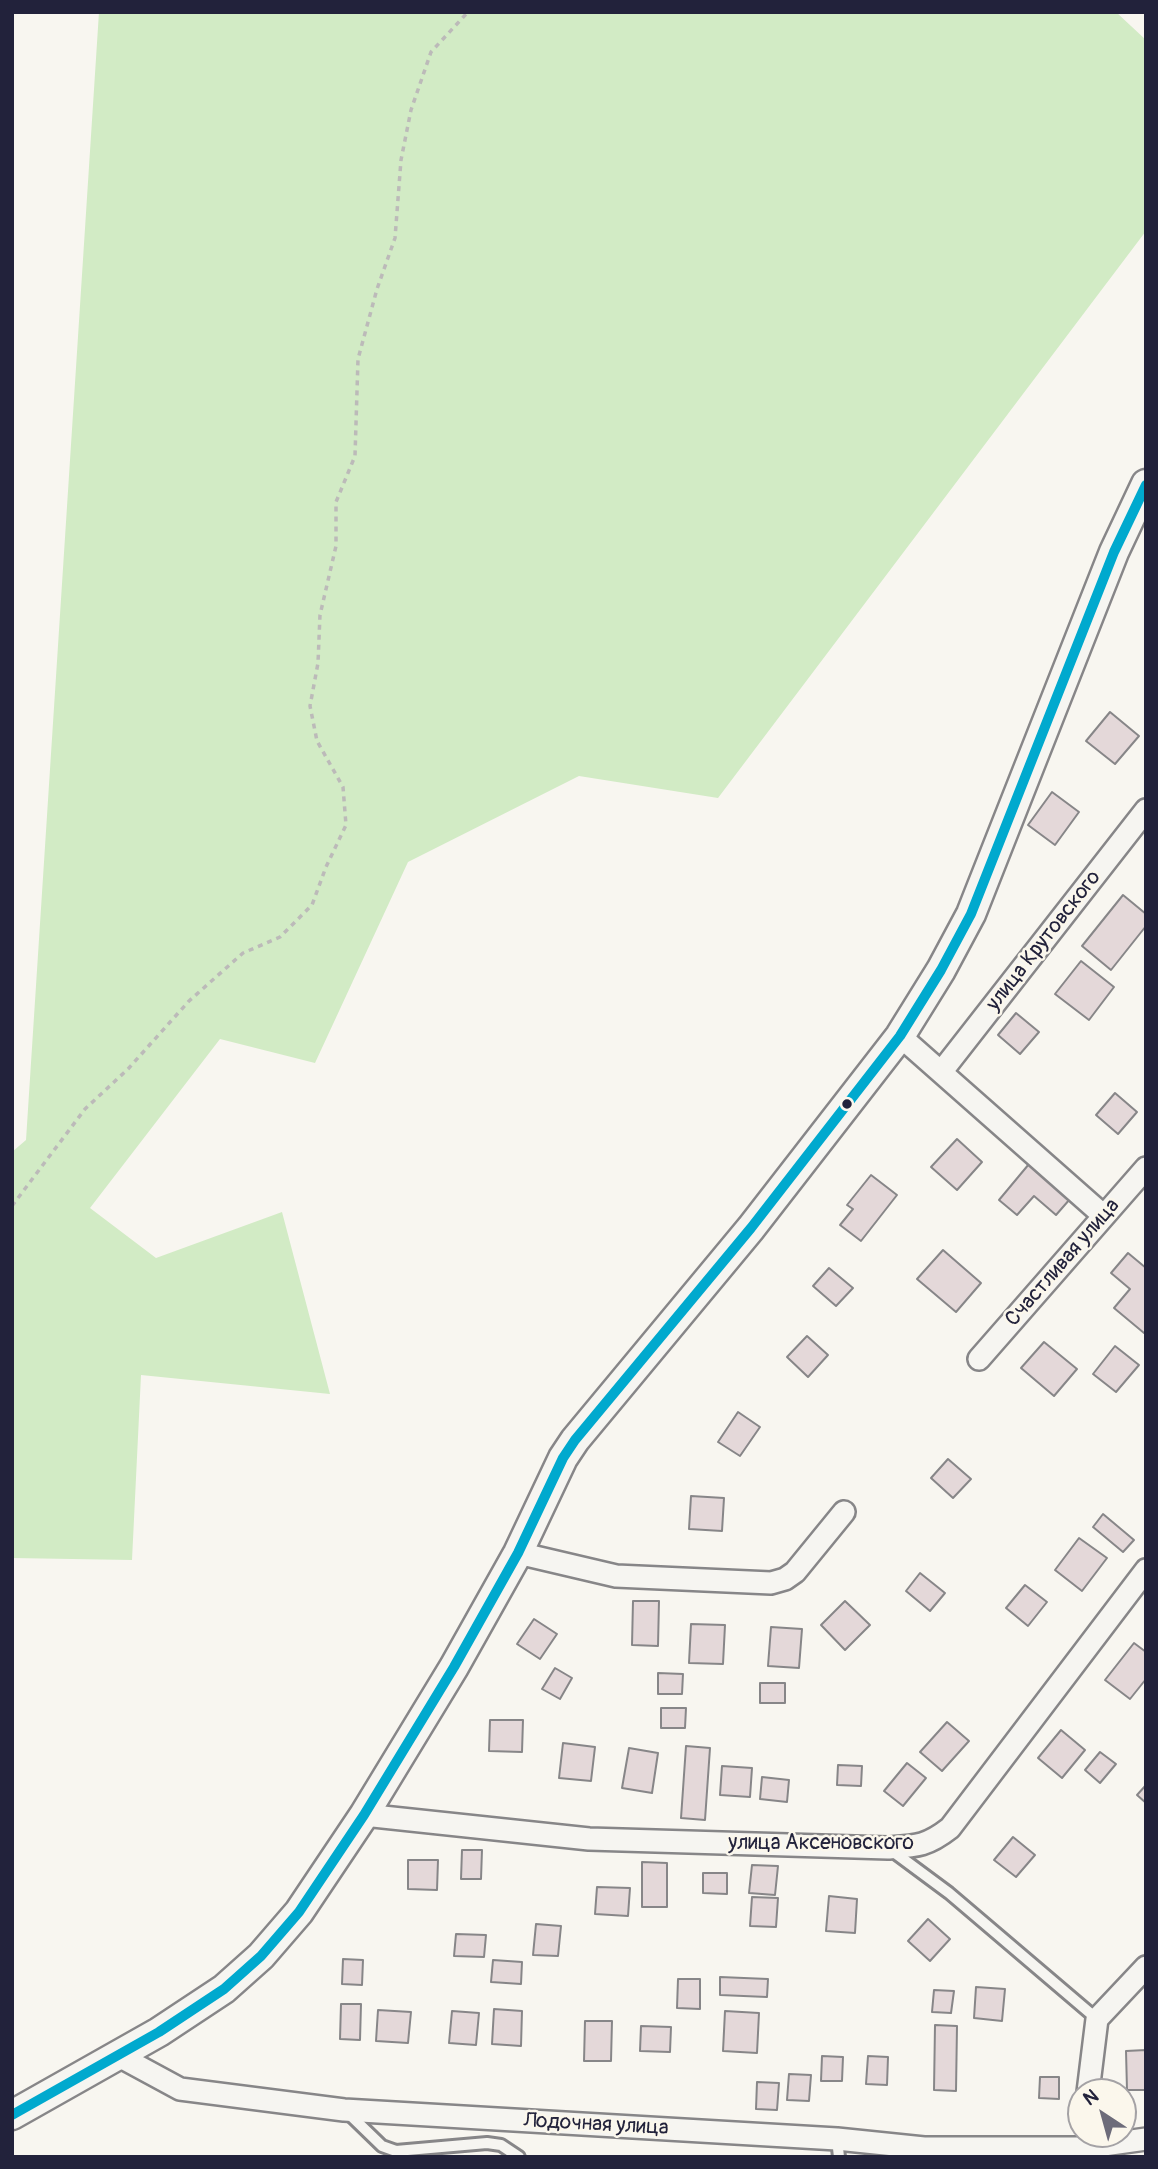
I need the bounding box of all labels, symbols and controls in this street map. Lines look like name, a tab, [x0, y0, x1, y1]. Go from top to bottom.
street label: улица Крутовского	[981, 866, 1107, 1016]
unlabelled marker	[840, 1097, 854, 1111]
street label: Счастливая улица	[1001, 1194, 1125, 1332]
street label: улица Аксеновского	[728, 1831, 914, 1857]
north arrow	[1067, 2078, 1137, 2148]
text: N	[1079, 2084, 1103, 2111]
street label: Лодочная улица	[523, 2109, 669, 2141]

